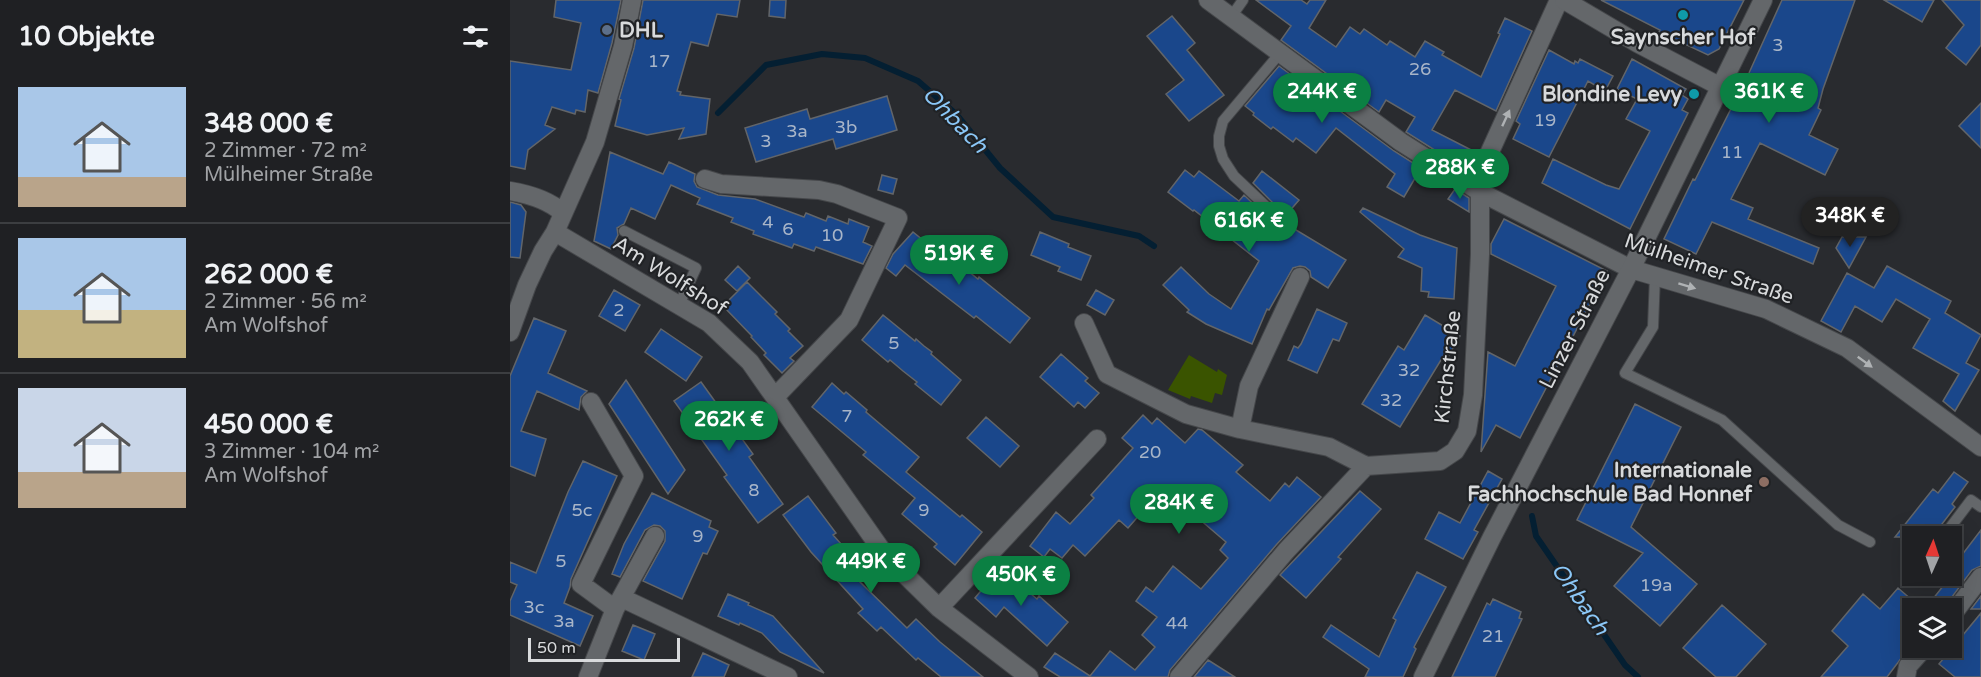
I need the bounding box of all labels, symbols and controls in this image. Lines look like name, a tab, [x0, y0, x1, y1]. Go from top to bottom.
marker: Saynscher Hof	[1676, 8, 1690, 22]
place label: DHL	[619, 18, 664, 43]
icon: filters	[459, 20, 492, 53]
text: 10 Objekte	[18, 21, 155, 52]
marker: DHL	[600, 23, 614, 37]
place label: Saynscher Hof	[1611, 25, 1756, 50]
house number: 3	[1772, 34, 1784, 56]
house number: 17	[648, 50, 670, 72]
house number: 26	[1409, 58, 1431, 80]
pin: 244K €	[1273, 73, 1371, 124]
pin: 361K €	[1720, 73, 1818, 124]
text: 244K €	[1287, 80, 1357, 104]
text: 361K €	[1734, 80, 1804, 104]
water label: Ohbach	[917, 81, 993, 159]
place label: Blondine Levy	[1542, 82, 1683, 107]
marker: Blondine Levy	[1687, 87, 1701, 101]
text: 348 000 €	[204, 108, 333, 139]
house number: 19	[1534, 109, 1556, 131]
one-way arrow	[1502, 110, 1511, 127]
icon: home	[66, 111, 138, 183]
house number: 3b	[835, 116, 857, 138]
house number: 3a	[786, 120, 808, 142]
house number: 3	[760, 130, 772, 152]
text: 2 Zimmer · 72 m²	[204, 139, 367, 163]
house number: 11	[1721, 141, 1743, 163]
pin: 288K €	[1411, 149, 1509, 200]
text: 288K €	[1425, 156, 1495, 180]
text: Mülheimer Straße	[204, 163, 373, 187]
pin: 348K €	[1801, 197, 1899, 248]
pin: 616K €	[1200, 202, 1298, 253]
text: 348K €	[1815, 204, 1885, 228]
text: 616K €	[1214, 209, 1284, 233]
house number: 4	[762, 211, 774, 233]
house number: 6	[782, 218, 794, 240]
house number: 10	[821, 224, 843, 246]
street label: Mülheimer Straße	[1621, 228, 1797, 310]
street label: Am Wolfshof	[608, 231, 732, 321]
pin: 519K €	[910, 235, 1008, 286]
text: 519K €	[924, 242, 994, 266]
text: 262 000 €	[204, 259, 333, 290]
icon: home	[66, 262, 138, 334]
street label: Linzer Straße	[1534, 265, 1616, 393]
one-way arrow	[1678, 282, 1696, 291]
text: 2 Zimmer · 56 m²	[204, 290, 367, 314]
house number: 2	[613, 299, 625, 321]
street label: Kirchstraße	[1430, 309, 1466, 425]
text: Am Wolfshof	[204, 314, 328, 338]
house number: 5	[888, 332, 900, 354]
one-way arrow	[1858, 355, 1873, 367]
house number: 32	[1398, 359, 1420, 381]
house number: 32	[1380, 389, 1402, 411]
pin: 262K €	[680, 401, 778, 452]
house number: 7	[841, 405, 853, 427]
text: 262K €	[694, 408, 764, 432]
text: 450 000 €	[204, 409, 333, 440]
icon: home	[66, 412, 138, 484]
text: 3 Zimmer · 104 m²	[204, 440, 379, 464]
house number: 20	[1139, 441, 1161, 463]
place label: Internationale Fachhochschule Bad Honnef	[1467, 458, 1753, 507]
text: Am Wolfshof	[204, 464, 328, 488]
marker: Internationale Fachhochschule Bad Honnef	[1757, 475, 1771, 489]
house number: 8	[748, 479, 760, 501]
pin: 284K €	[1130, 484, 1228, 535]
text: 284K €	[1144, 491, 1214, 515]
house number: 5c	[572, 499, 592, 521]
house number: 9	[918, 499, 930, 521]
house number: 9	[692, 525, 704, 547]
north arrow	[1902, 526, 1962, 586]
map controls	[1902, 526, 1962, 658]
pin: 449K €	[822, 543, 920, 594]
house number: 5	[555, 550, 567, 572]
text: 449K €	[836, 550, 906, 574]
pin: 450K €	[972, 556, 1070, 607]
water label: Ohbach	[1546, 558, 1615, 641]
text: 450K €	[986, 563, 1056, 587]
house number: 19a	[1640, 574, 1672, 596]
house number: 3c	[524, 596, 544, 618]
button: layers	[1902, 598, 1962, 658]
house number: 3a	[553, 610, 575, 632]
house number: 44	[1166, 612, 1188, 634]
house number: 21	[1482, 625, 1504, 647]
scale bar	[528, 635, 680, 662]
text: 50 m	[537, 638, 576, 658]

